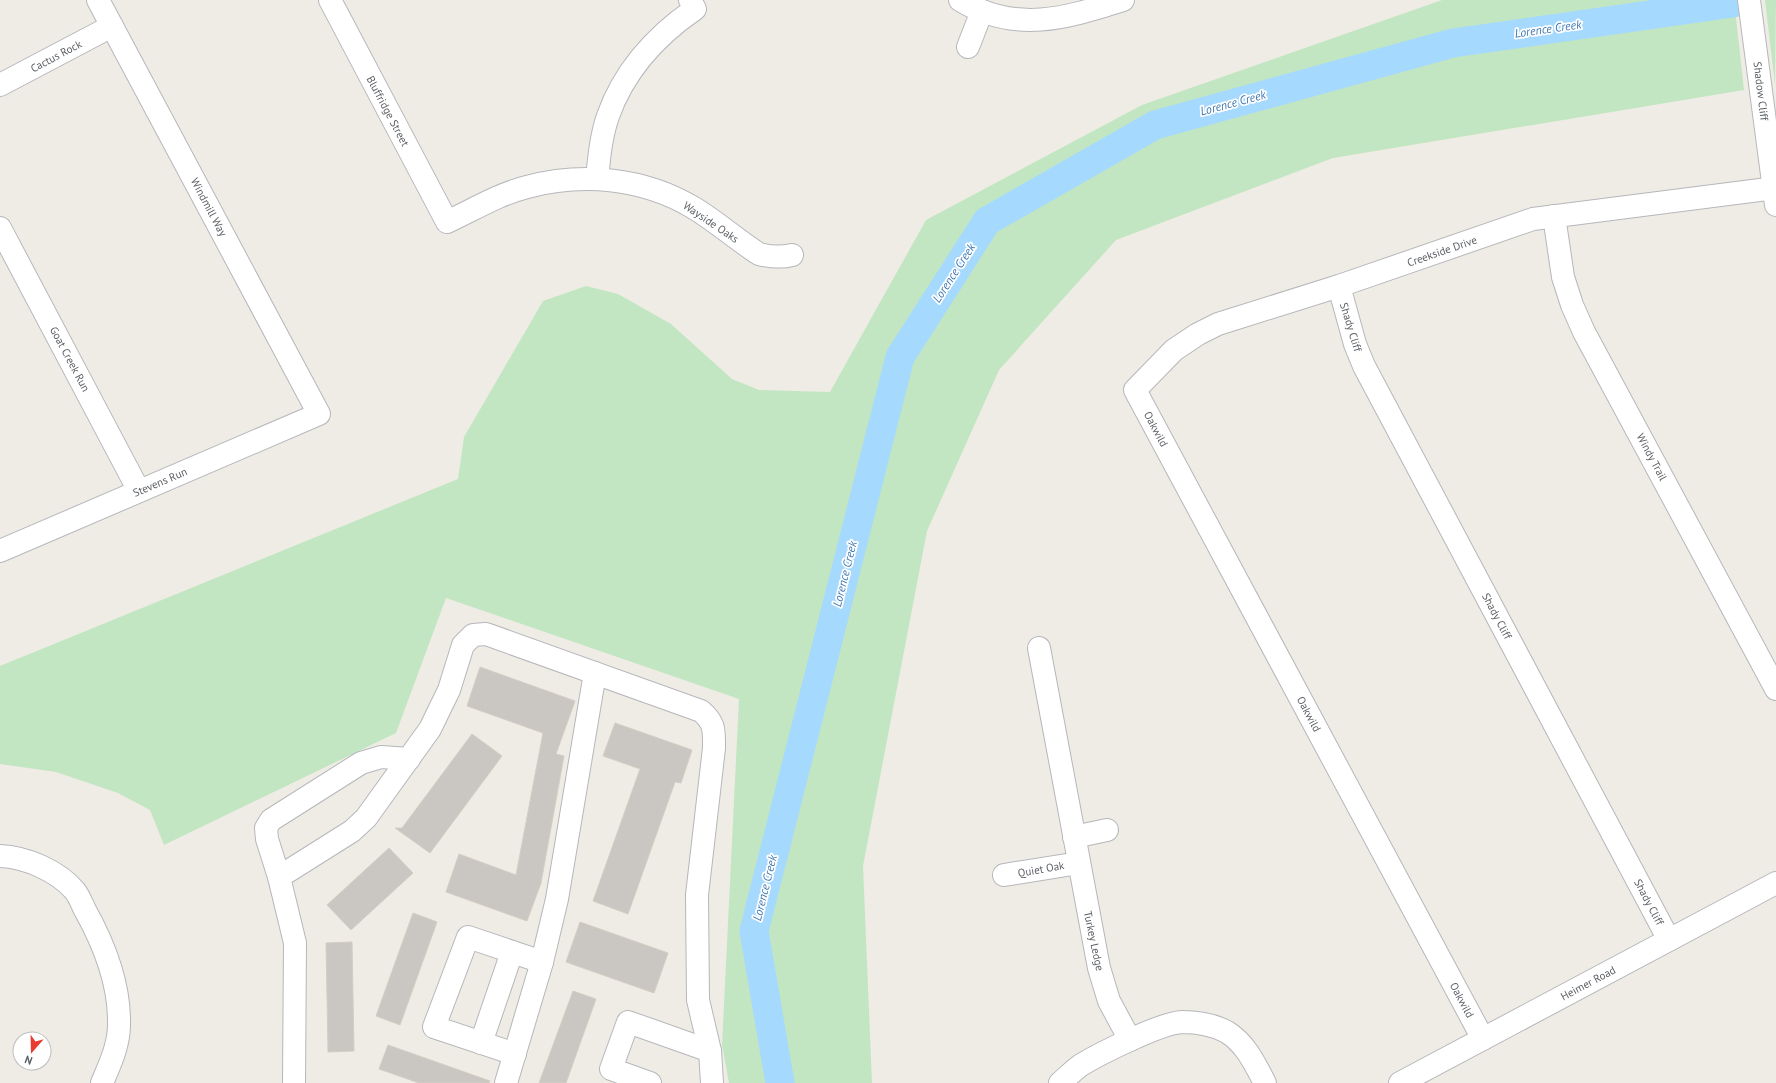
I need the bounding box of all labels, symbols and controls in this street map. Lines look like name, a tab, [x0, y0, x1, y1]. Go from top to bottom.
water label: Lorence Creek	[1514, 16, 1583, 41]
street label: Cactus Rock	[28, 36, 85, 75]
street label: Shadow Cliff	[1750, 61, 1772, 122]
street label: Bluffridge Street	[364, 73, 413, 149]
water label: Lorence Creek	[1198, 86, 1268, 118]
street label: Windmill Way	[188, 175, 231, 239]
street label: Wayside Oaks	[680, 198, 742, 246]
street label: Creekside Drive	[1405, 232, 1479, 269]
water label: Lorence Creek	[929, 240, 979, 305]
street label: Shady Cliff	[1337, 301, 1365, 354]
street label: Goat Creek Run	[47, 324, 93, 394]
street label: Oakwild	[1141, 409, 1171, 449]
street label: Windy Trail	[1634, 431, 1671, 484]
street label: Stevens Run	[131, 464, 189, 500]
water label: Lorence Creek	[829, 539, 860, 608]
street label: Shady Cliff	[1479, 590, 1515, 642]
street label: Oakwild	[1294, 694, 1324, 734]
water label: Lorence Creek	[749, 853, 780, 922]
street label: Quiet Oak	[1017, 858, 1066, 880]
street label: Shady Cliff	[1631, 876, 1667, 928]
street label: Turkey Ledge	[1081, 910, 1107, 973]
street label: Heimer Road	[1558, 963, 1618, 1003]
street label: Oakwild	[1447, 980, 1477, 1020]
north arrow	[12, 1031, 52, 1071]
text: N	[23, 1053, 34, 1068]

